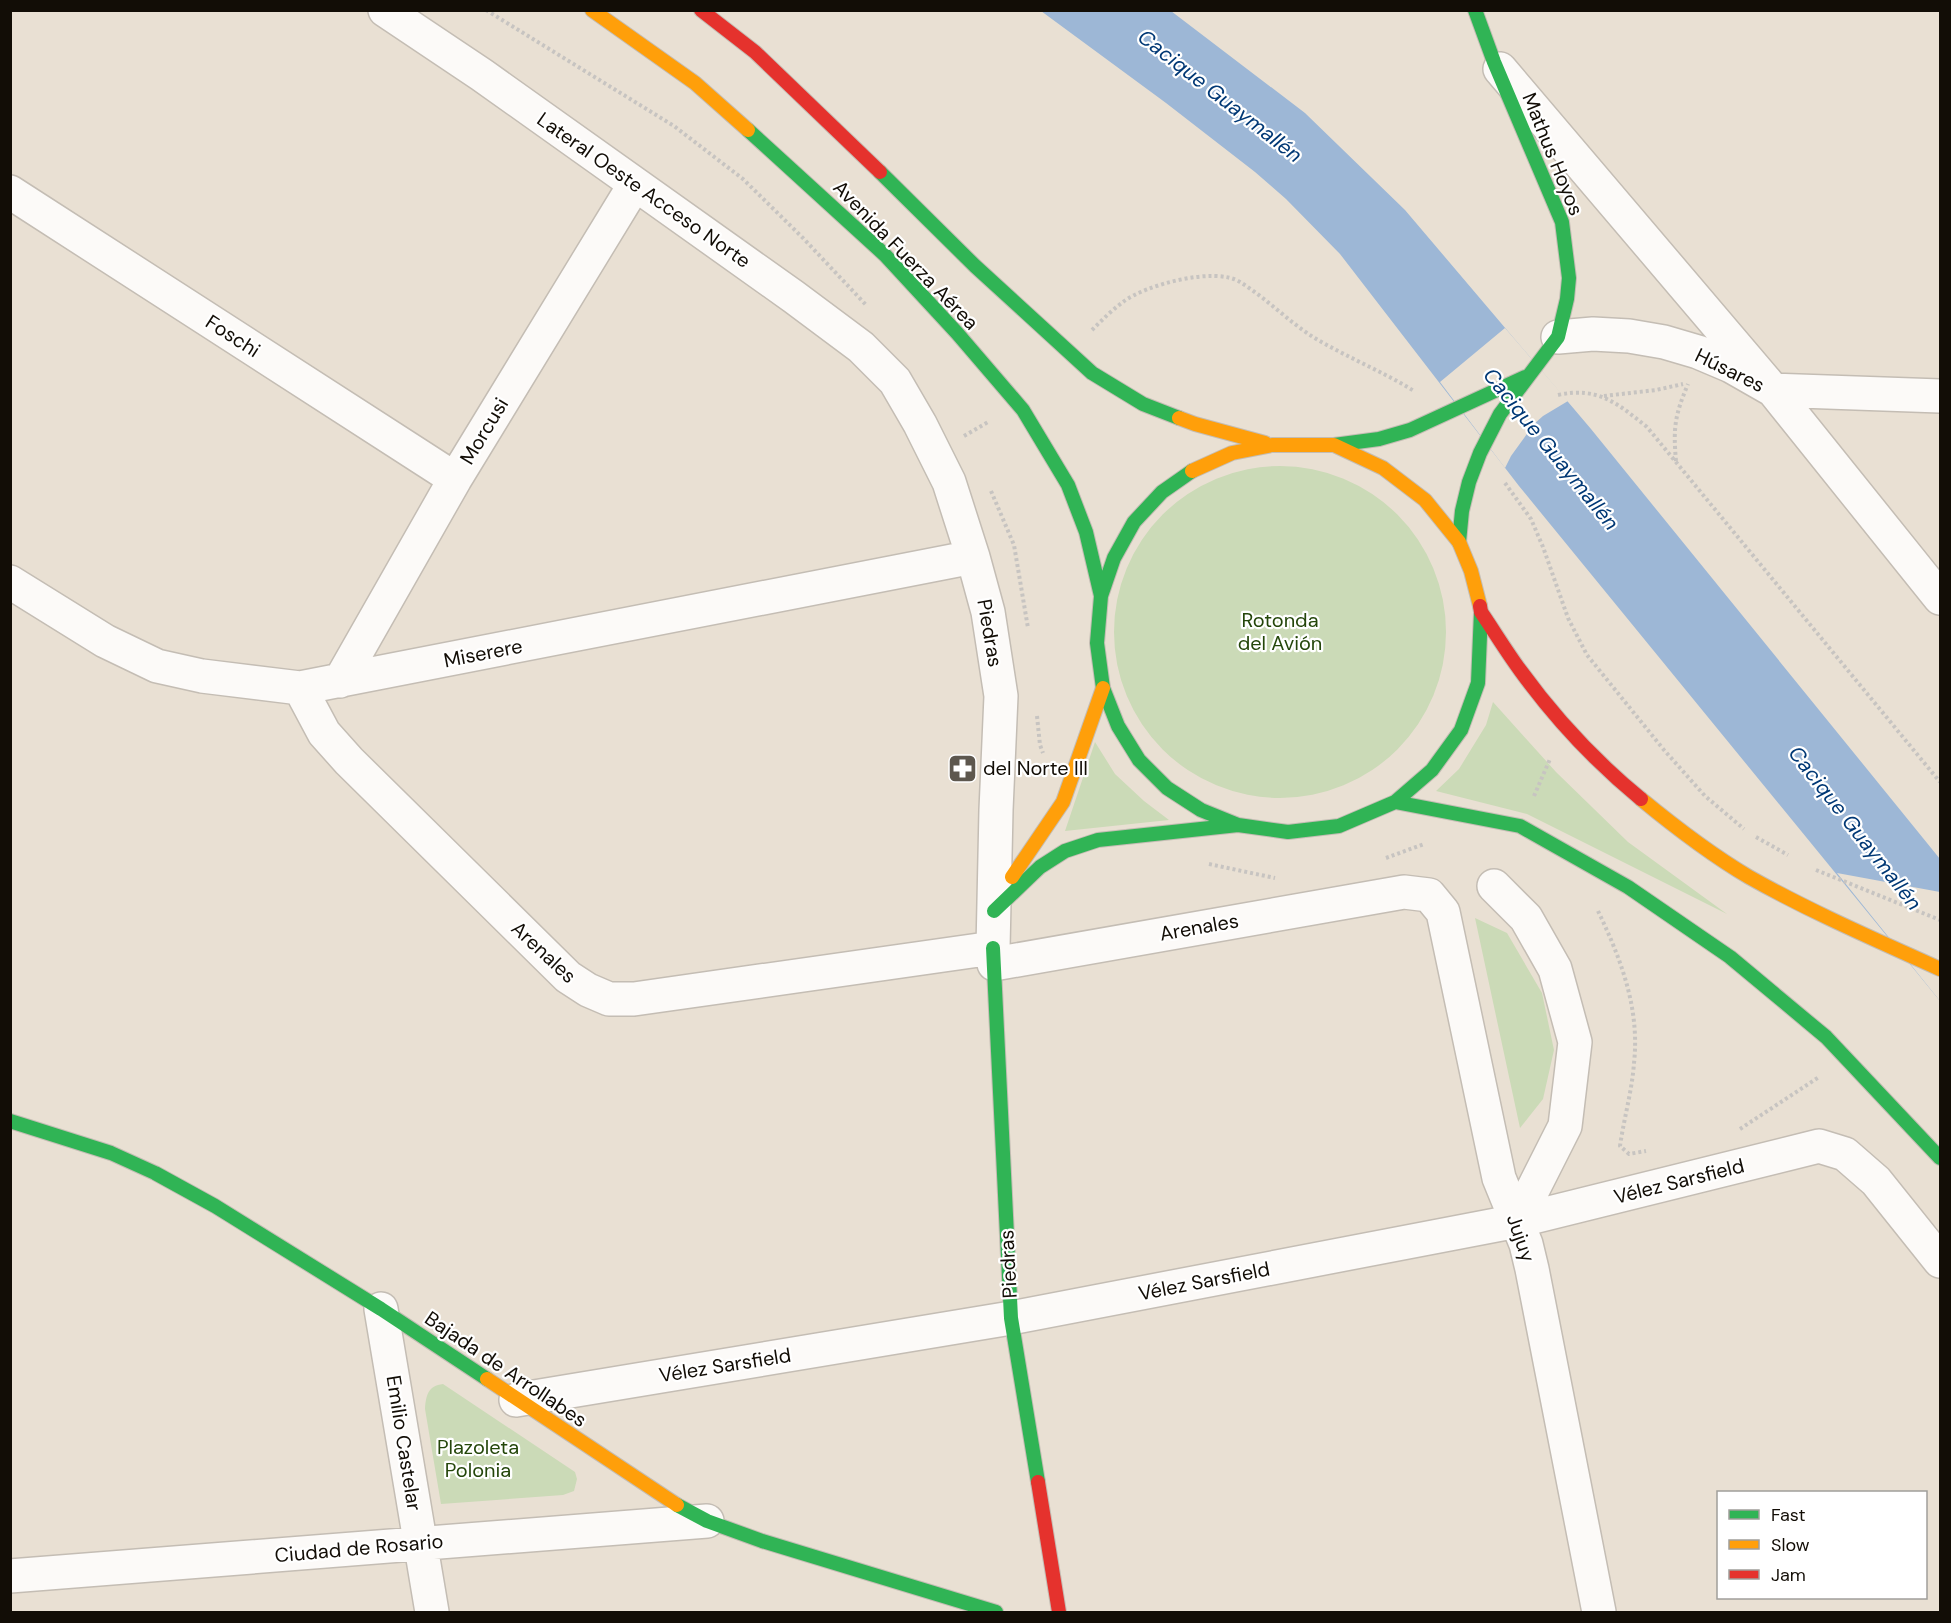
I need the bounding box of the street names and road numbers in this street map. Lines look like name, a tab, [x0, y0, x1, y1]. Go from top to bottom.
street label: Mathus Hoyos	[1517, 89, 1589, 219]
street label: Lateral Oeste Acceso Norte	[532, 106, 756, 274]
street label: Avenida Fuerza Aérea	[828, 175, 984, 335]
street label: Foschi	[201, 309, 265, 363]
street label: Húsares	[1691, 342, 1769, 398]
street label: Morcusi	[454, 393, 514, 469]
street label: Piedras	[971, 597, 1009, 669]
street label: Miserere	[441, 633, 525, 673]
street label: Arenales	[1157, 907, 1241, 947]
street label: Arenales	[506, 915, 582, 989]
street label: Vélez Sarsfield	[1611, 1152, 1747, 1210]
street label: Jujuy	[1501, 1211, 1541, 1265]
street label: Piedras	[993, 1229, 1023, 1299]
street label: Vélez Sarsfield	[1136, 1256, 1272, 1306]
street label: Bajada de Arrollabes	[420, 1305, 592, 1433]
street label: Vélez Sarsfield	[657, 1342, 793, 1388]
street label: Emilio Castelar	[380, 1373, 428, 1513]
street label: Ciudad de Rosario	[274, 1528, 444, 1568]

